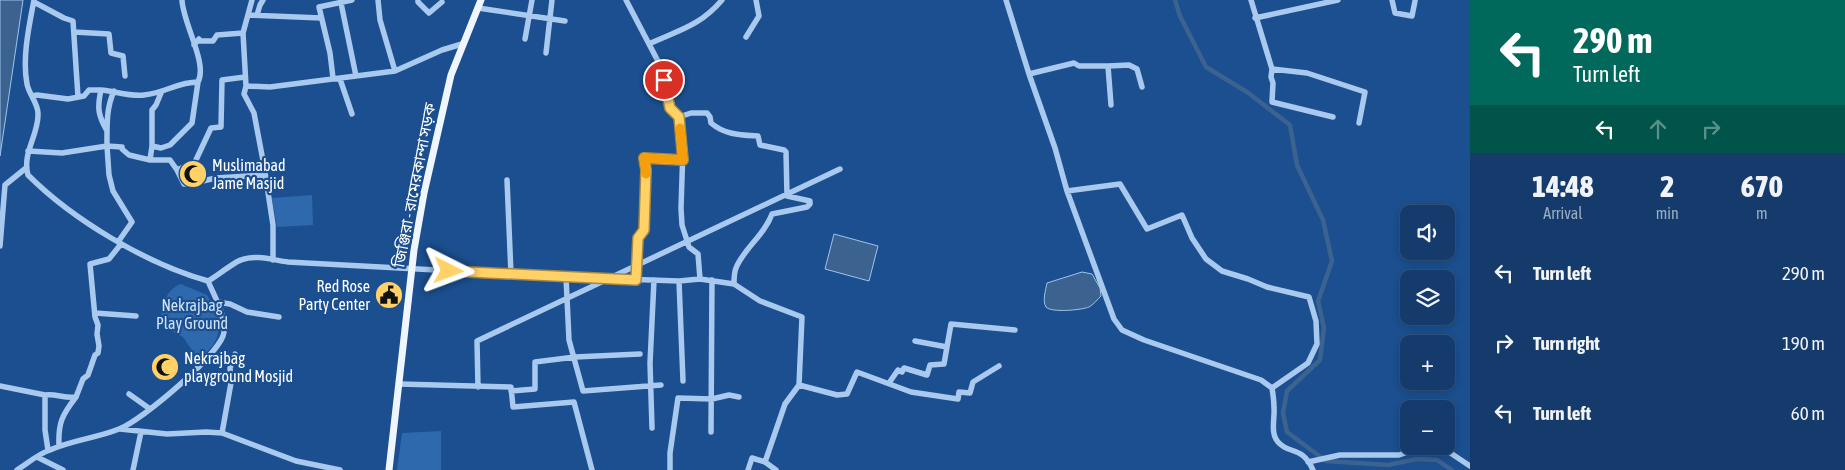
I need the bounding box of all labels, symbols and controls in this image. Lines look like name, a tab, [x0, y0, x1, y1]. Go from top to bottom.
icon: left	[1490, 20, 1555, 85]
text: 290 m	[1573, 20, 1652, 60]
pin	[643, 59, 685, 101]
text: Turn left	[1573, 61, 1640, 87]
icon: arrive	[650, 66, 678, 94]
street label: জিঞ্জিরা - রামেরকান্দা সড়ক	[389, 100, 439, 270]
icon: left	[1591, 115, 1619, 143]
icon: ahead	[1644, 115, 1672, 143]
icon: right	[1697, 115, 1725, 143]
place label: Muslimabad Jame Masjid	[212, 156, 286, 193]
mosque icon: Muslimabad Jame Masjid	[178, 159, 208, 189]
text: 14:48	[1532, 169, 1594, 203]
text: 2	[1660, 169, 1674, 203]
text: 670	[1741, 169, 1783, 203]
text: Arrival	[1543, 204, 1582, 222]
text: min	[1656, 204, 1679, 222]
text: m	[1756, 204, 1768, 222]
map controls	[1400, 205, 1455, 455]
button: sound	[1400, 205, 1455, 260]
position arrow	[422, 244, 474, 296]
icon: left	[1490, 259, 1518, 287]
text: Turn left	[1533, 262, 1591, 284]
text: 290 m	[1782, 262, 1825, 284]
button: layers	[1400, 270, 1455, 325]
place label: Red Rose Party Center	[298, 277, 370, 314]
public building icon: Red Rose Party Center	[374, 280, 404, 310]
park label: Nekrajbag Play Ground	[156, 296, 228, 333]
icon: right	[1490, 329, 1518, 357]
text: Turn right	[1533, 332, 1600, 354]
text: 190 m	[1782, 332, 1825, 354]
button: +	[1400, 335, 1455, 390]
place label: Nekrajbag playground Mosjid	[184, 349, 293, 386]
mosque icon: Nekrajbag playground Mosjid	[150, 352, 180, 382]
icon: left	[1490, 399, 1518, 427]
button: −	[1400, 400, 1455, 455]
text: Turn left	[1533, 402, 1591, 424]
text: 60 m	[1791, 402, 1825, 424]

